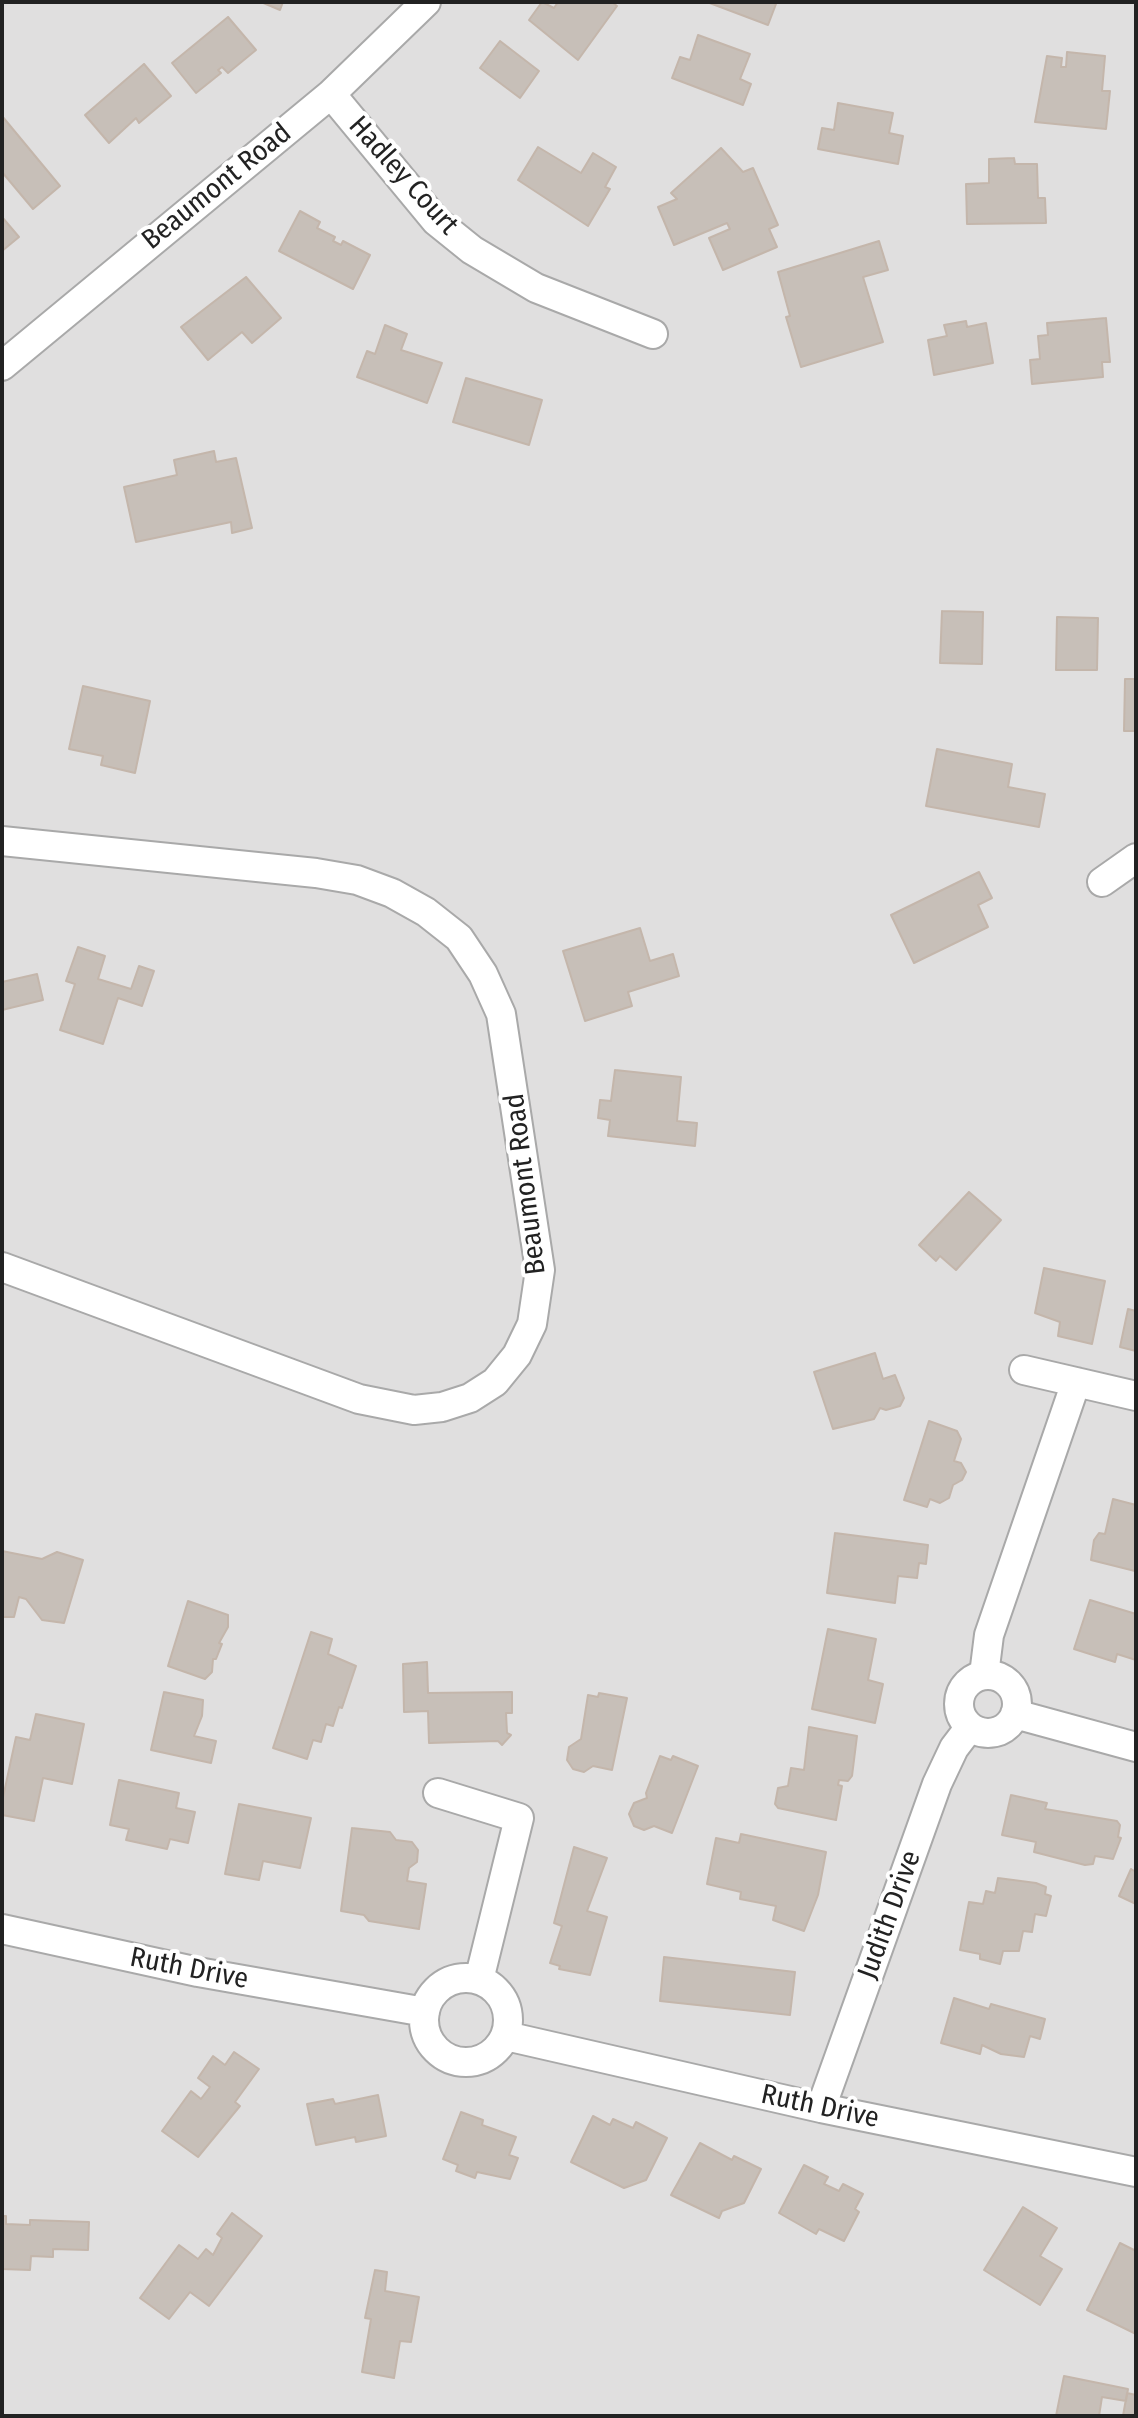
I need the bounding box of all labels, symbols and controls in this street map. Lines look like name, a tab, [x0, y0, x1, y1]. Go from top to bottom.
street label: Hadley Court	[341, 110, 465, 242]
street label: Beaumont Road	[136, 117, 298, 257]
street label: Beaumont Road	[498, 1092, 554, 1276]
street label: Judith Drive	[851, 1846, 929, 1984]
street label: Ruth Drive	[127, 1941, 251, 1997]
street label: Ruth Drive	[758, 2078, 882, 2136]

